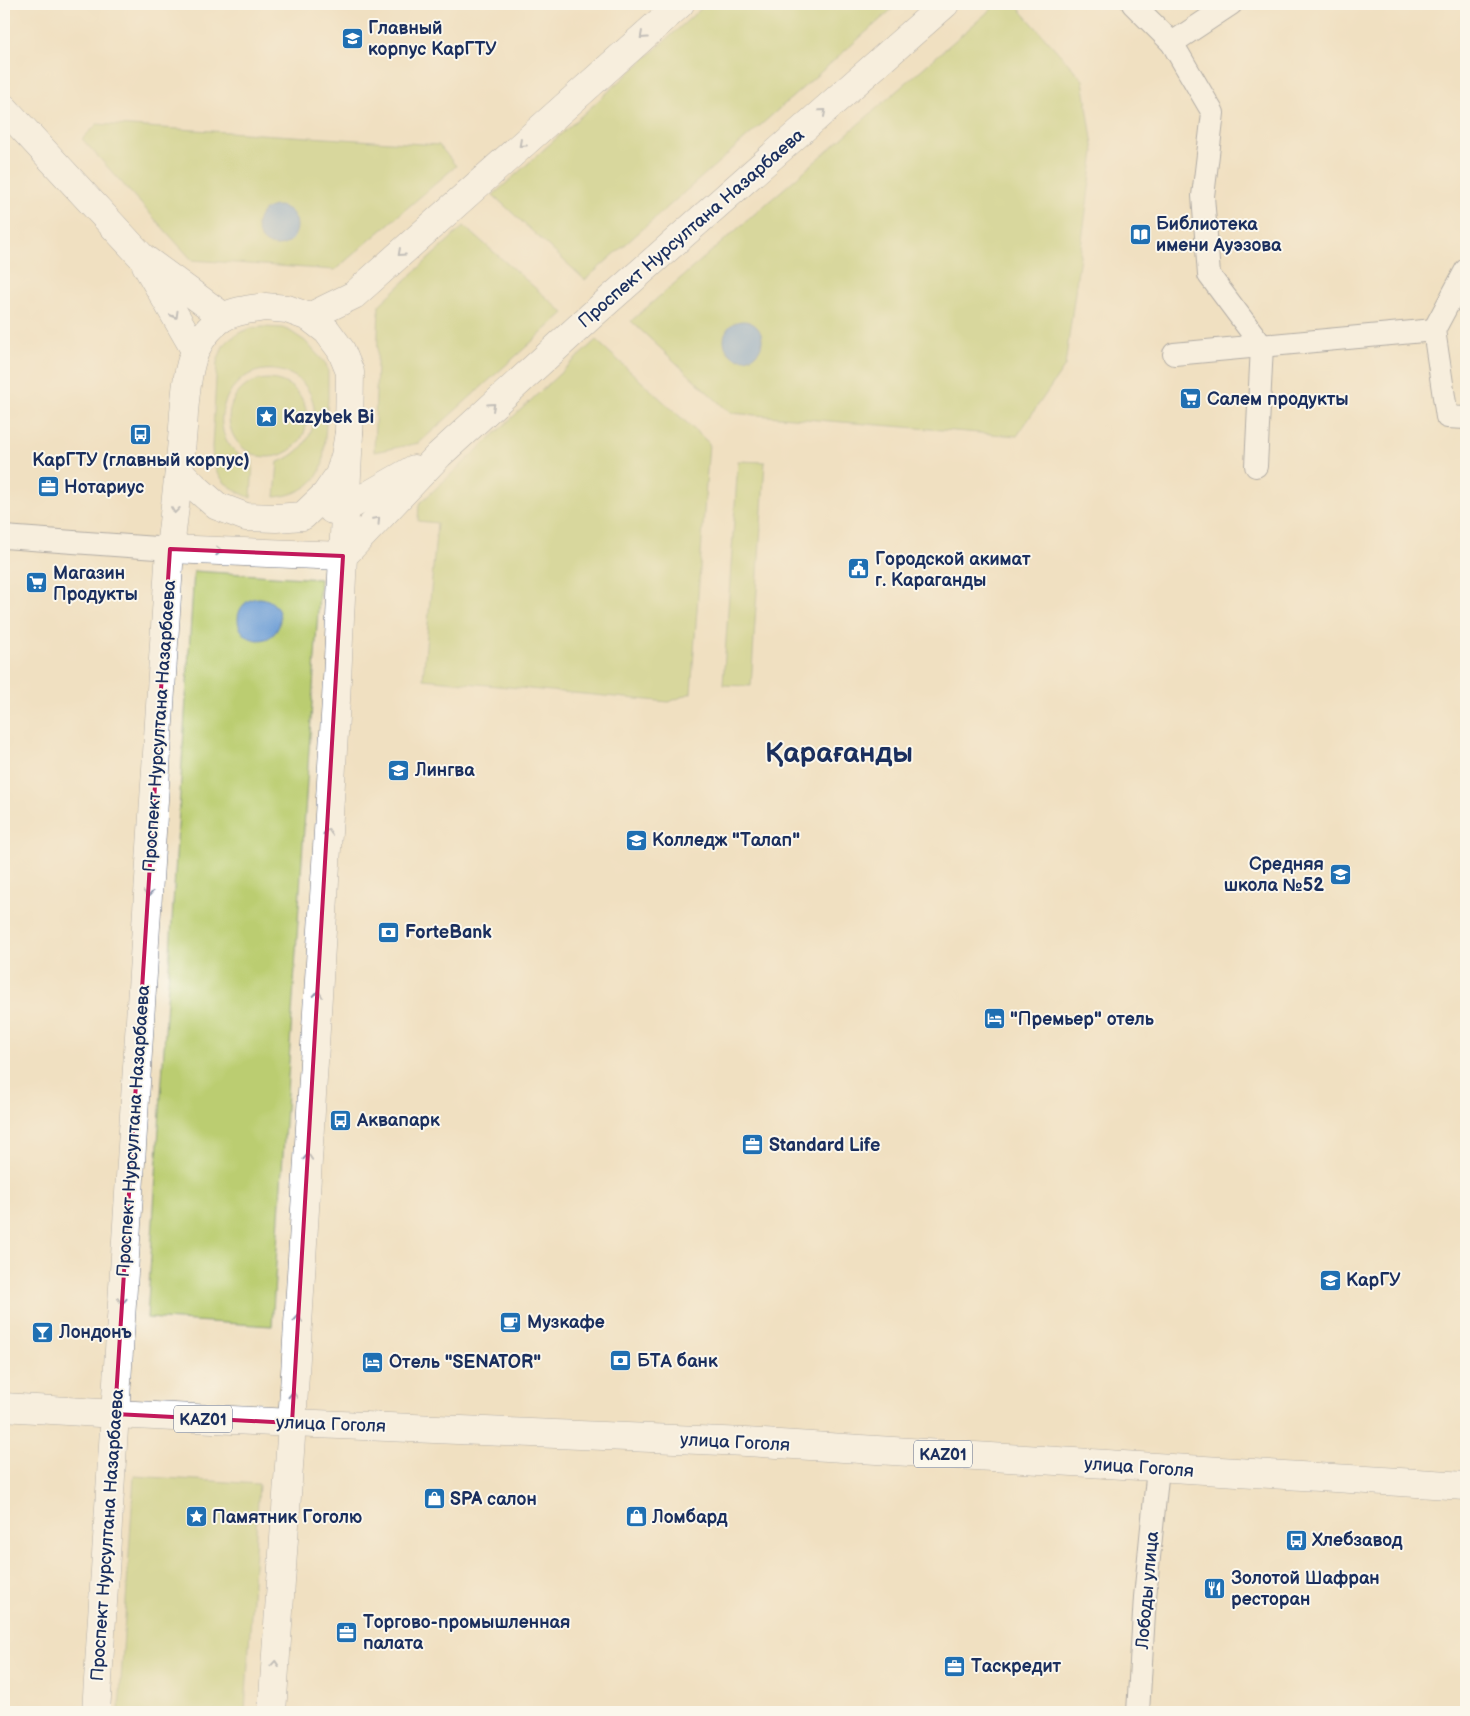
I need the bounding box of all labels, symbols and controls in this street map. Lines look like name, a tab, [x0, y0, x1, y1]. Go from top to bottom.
place label: Главный корпус КарГТУ	[368, 18, 497, 60]
school or university icon: Главный корпус КарГТУ	[340, 26, 364, 50]
one-way arrow	[640, 30, 649, 39]
one-way arrow	[817, 108, 826, 117]
street label: Проспект Нурсултана Назарбаева	[574, 124, 809, 332]
one-way arrow	[518, 138, 527, 147]
place label: Библиотека имени Ауэзова	[1156, 214, 1282, 256]
library icon: Библиотека имени Ауэзова	[1128, 222, 1152, 246]
one-way arrow	[397, 247, 406, 256]
one-way arrow	[168, 309, 178, 318]
supermarket icon: Салем продукты	[1179, 387, 1203, 411]
place label: Салем продукты	[1207, 389, 1349, 410]
one-way arrow	[487, 403, 496, 412]
place icon: Kazybek Bi	[255, 405, 279, 429]
place label: Kazybek Bi	[283, 407, 374, 428]
bus stop icon: КарГТУ (главный корпус)	[129, 423, 153, 447]
place label: КарГТУ (главный корпус)	[32, 450, 250, 471]
office icon: Нотариус	[36, 475, 60, 499]
place label: Нотариус	[64, 477, 144, 498]
one-way arrow	[170, 506, 181, 514]
one-way arrow	[371, 517, 380, 526]
one-way arrow	[215, 545, 223, 556]
place label: Городской акимат г. Караганды	[875, 549, 1031, 591]
public building icon: Городской акимат г. Караганды	[847, 557, 871, 581]
place label: Магазин Продукты	[53, 563, 138, 605]
supermarket icon: Магазин Продукты	[25, 571, 49, 595]
street label: Проспект Нурсултана Назарбаева	[139, 579, 180, 873]
district label: Қарағанды	[765, 737, 913, 770]
school or university icon: Лингва	[387, 758, 411, 782]
place label: Лингва	[414, 760, 475, 781]
one-way arrow	[323, 828, 334, 836]
school or university icon: Колледж "Талап"	[624, 828, 648, 852]
place label: Колледж "Талап"	[652, 830, 800, 851]
place label: Средняя школа №52	[1224, 854, 1324, 896]
school or university icon: Средняя школа №52	[1328, 862, 1352, 886]
one-way arrow	[143, 891, 154, 899]
bank icon: ForteBank	[377, 920, 401, 944]
place label: ForteBank	[405, 922, 492, 943]
street label: Проспект Нурсултана Назарбаева	[113, 984, 154, 1278]
one-way arrow	[313, 990, 324, 998]
hotel icon: "Премьер" отель	[982, 1007, 1006, 1031]
place label: "Премьер" отель	[1010, 1009, 1155, 1030]
bus stop icon: Аквапарк	[329, 1108, 353, 1132]
place label: Аквапарк	[356, 1110, 440, 1131]
office icon: Standard Life	[741, 1133, 765, 1157]
place label: Standard Life	[769, 1135, 880, 1156]
one-way arrow	[303, 1152, 314, 1160]
school or university icon: КарГУ	[1318, 1268, 1342, 1292]
place label: КарГУ	[1346, 1270, 1401, 1291]
one-way arrow	[117, 1297, 128, 1305]
cafe icon: Музкафе	[499, 1310, 523, 1334]
place label: Музкафе	[527, 1312, 605, 1333]
one-way arrow	[293, 1314, 304, 1322]
bar icon: Лондонъ	[31, 1320, 55, 1344]
place label: Лондонъ	[58, 1322, 132, 1343]
bank icon: БТА банк	[609, 1349, 633, 1373]
hotel icon: Отель "SENATOR"	[361, 1350, 385, 1374]
place label: БТА банк	[637, 1351, 718, 1372]
place label: Отель "SENATOR"	[389, 1352, 541, 1373]
street label: Проспект Нурсултана Назарбаева	[87, 1388, 128, 1682]
one-way arrow	[288, 1391, 299, 1399]
road number: KАZ01	[174, 1406, 232, 1432]
street label: улица Гоголя	[276, 1412, 386, 1437]
street label: улица Гоголя	[679, 1429, 790, 1456]
road number: KАZ01	[914, 1440, 972, 1468]
street label: улица Гоголя	[1083, 1453, 1195, 1482]
shop icon: SPA салон	[422, 1487, 446, 1511]
place label: SPA салон	[450, 1489, 537, 1510]
place icon: Памятник Гоголю	[184, 1505, 208, 1529]
shop icon: Ломбард	[624, 1505, 648, 1529]
place label: Памятник Гоголю	[212, 1507, 362, 1528]
place label: Ломбард	[651, 1507, 728, 1528]
bus stop icon: Хлебзавод	[1284, 1528, 1308, 1552]
street label: Лободы улица	[1132, 1530, 1163, 1651]
place label: Хлебзавод	[1311, 1530, 1403, 1551]
place label: Золотой Шафран ресторан	[1231, 1568, 1380, 1610]
restaurant icon: Золотой Шафран ресторан	[1203, 1576, 1227, 1600]
place label: Торгово-промышленная палата	[363, 1612, 570, 1654]
office icon: Торгово-промышленная палата	[335, 1620, 359, 1644]
office icon: Таскредит	[943, 1654, 967, 1678]
place label: Таскредит	[971, 1656, 1062, 1677]
one-way arrow	[269, 1659, 280, 1667]

